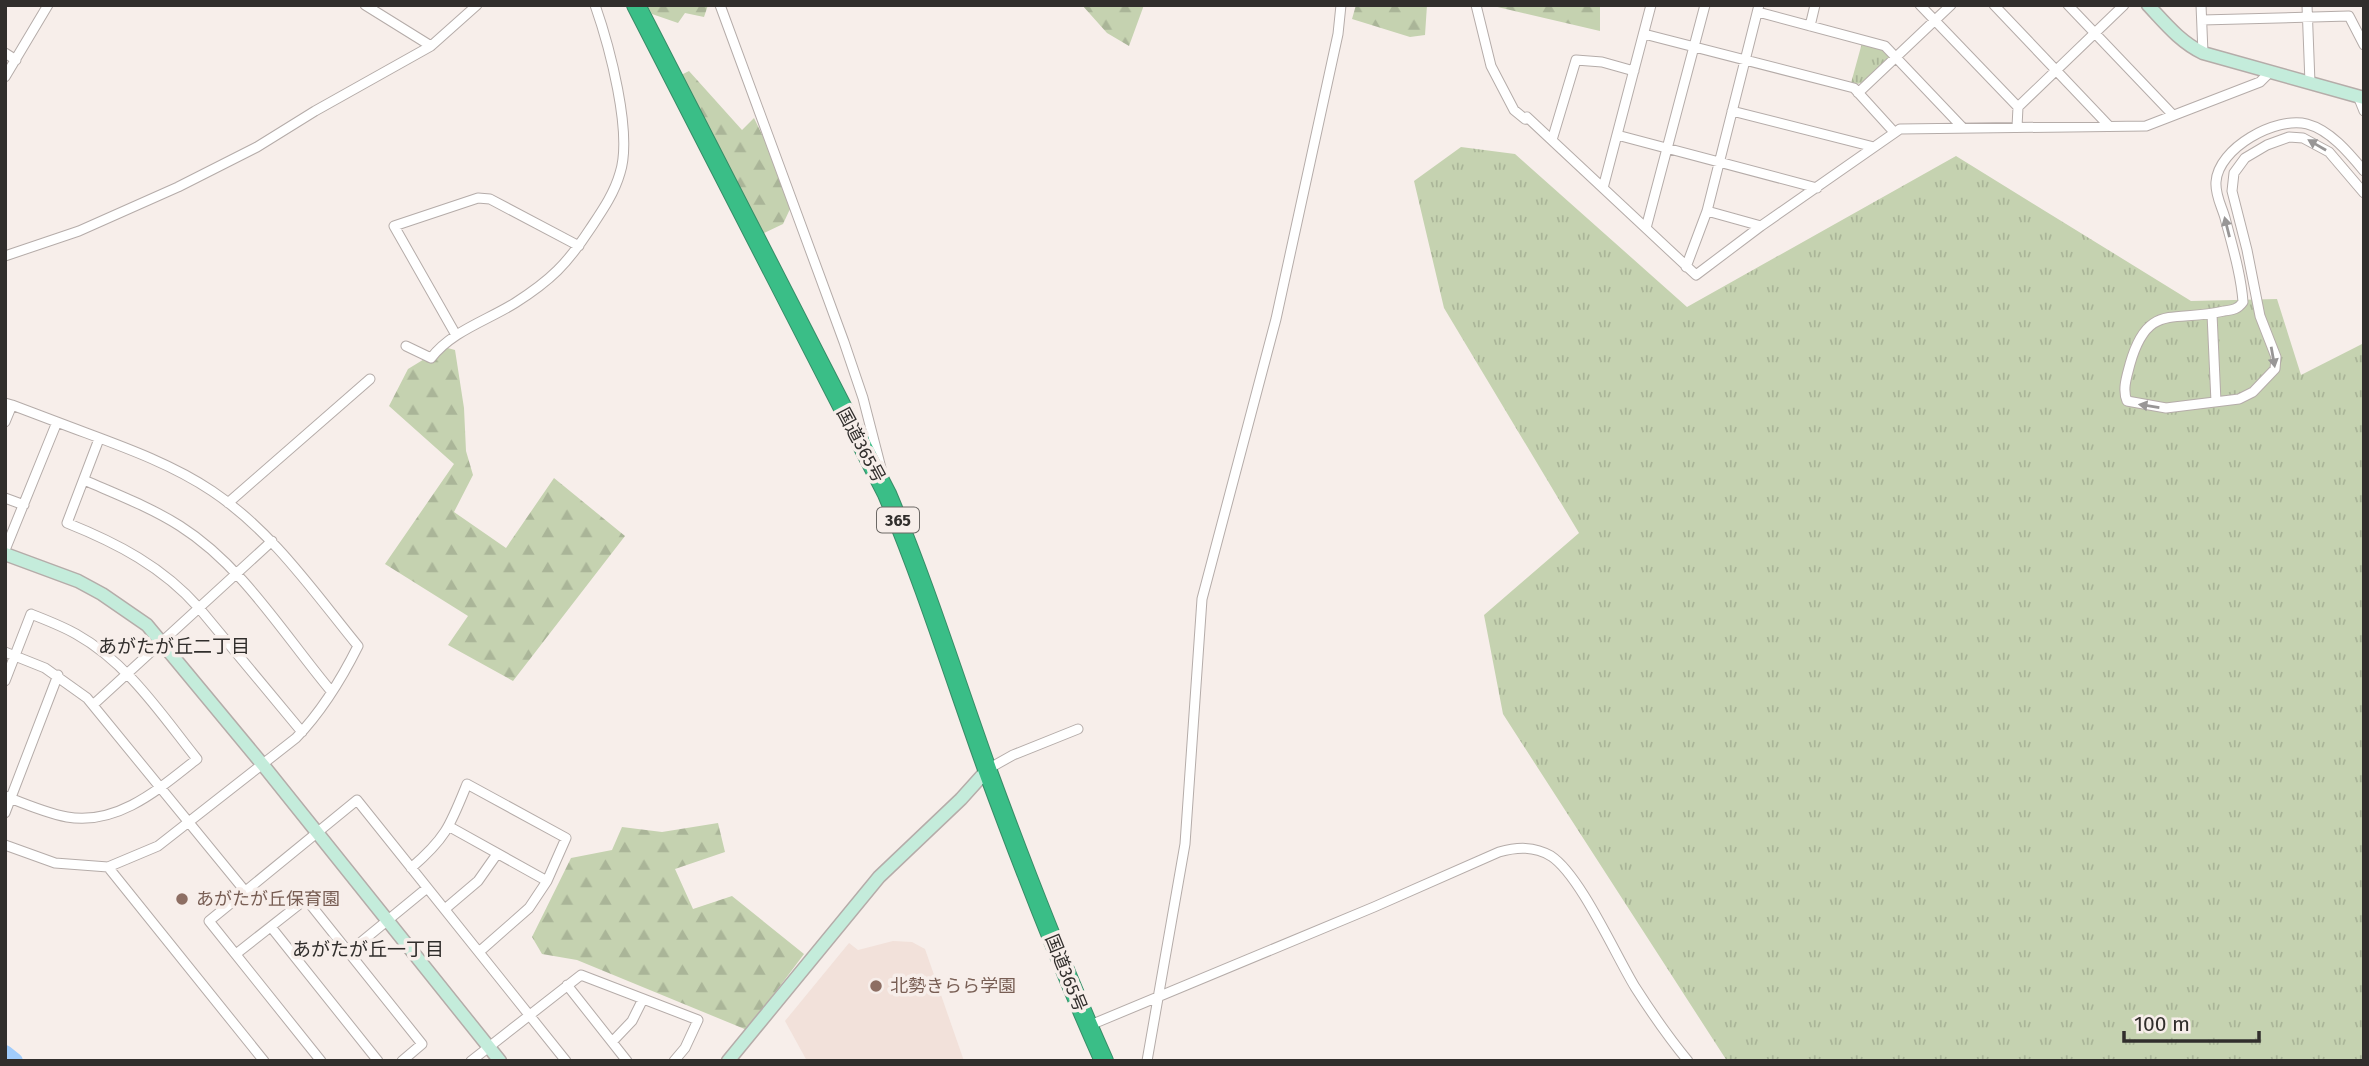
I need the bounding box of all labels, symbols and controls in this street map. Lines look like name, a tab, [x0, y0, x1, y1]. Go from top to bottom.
one-way arrow	[2307, 139, 2326, 151]
one-way arrow	[2221, 216, 2232, 238]
one-way arrow	[2268, 346, 2279, 368]
one-way arrow	[2138, 400, 2160, 411]
street label: 国道365号	[832, 404, 890, 486]
road number: 365	[877, 508, 919, 533]
district label: あがたが丘二丁目	[98, 635, 250, 658]
place label: あがたが丘保育園	[196, 888, 340, 910]
marker: あがたが丘保育園	[174, 891, 190, 907]
street label: 国道365号	[1041, 931, 1091, 1015]
district label: あがたが丘一丁目	[292, 938, 444, 961]
place label: 北勢きらら学園	[890, 975, 1016, 997]
marker: 北勢きらら学園	[868, 978, 884, 994]
scale bar	[2124, 1000, 2259, 1044]
text: 100 m	[2134, 1011, 2190, 1037]

